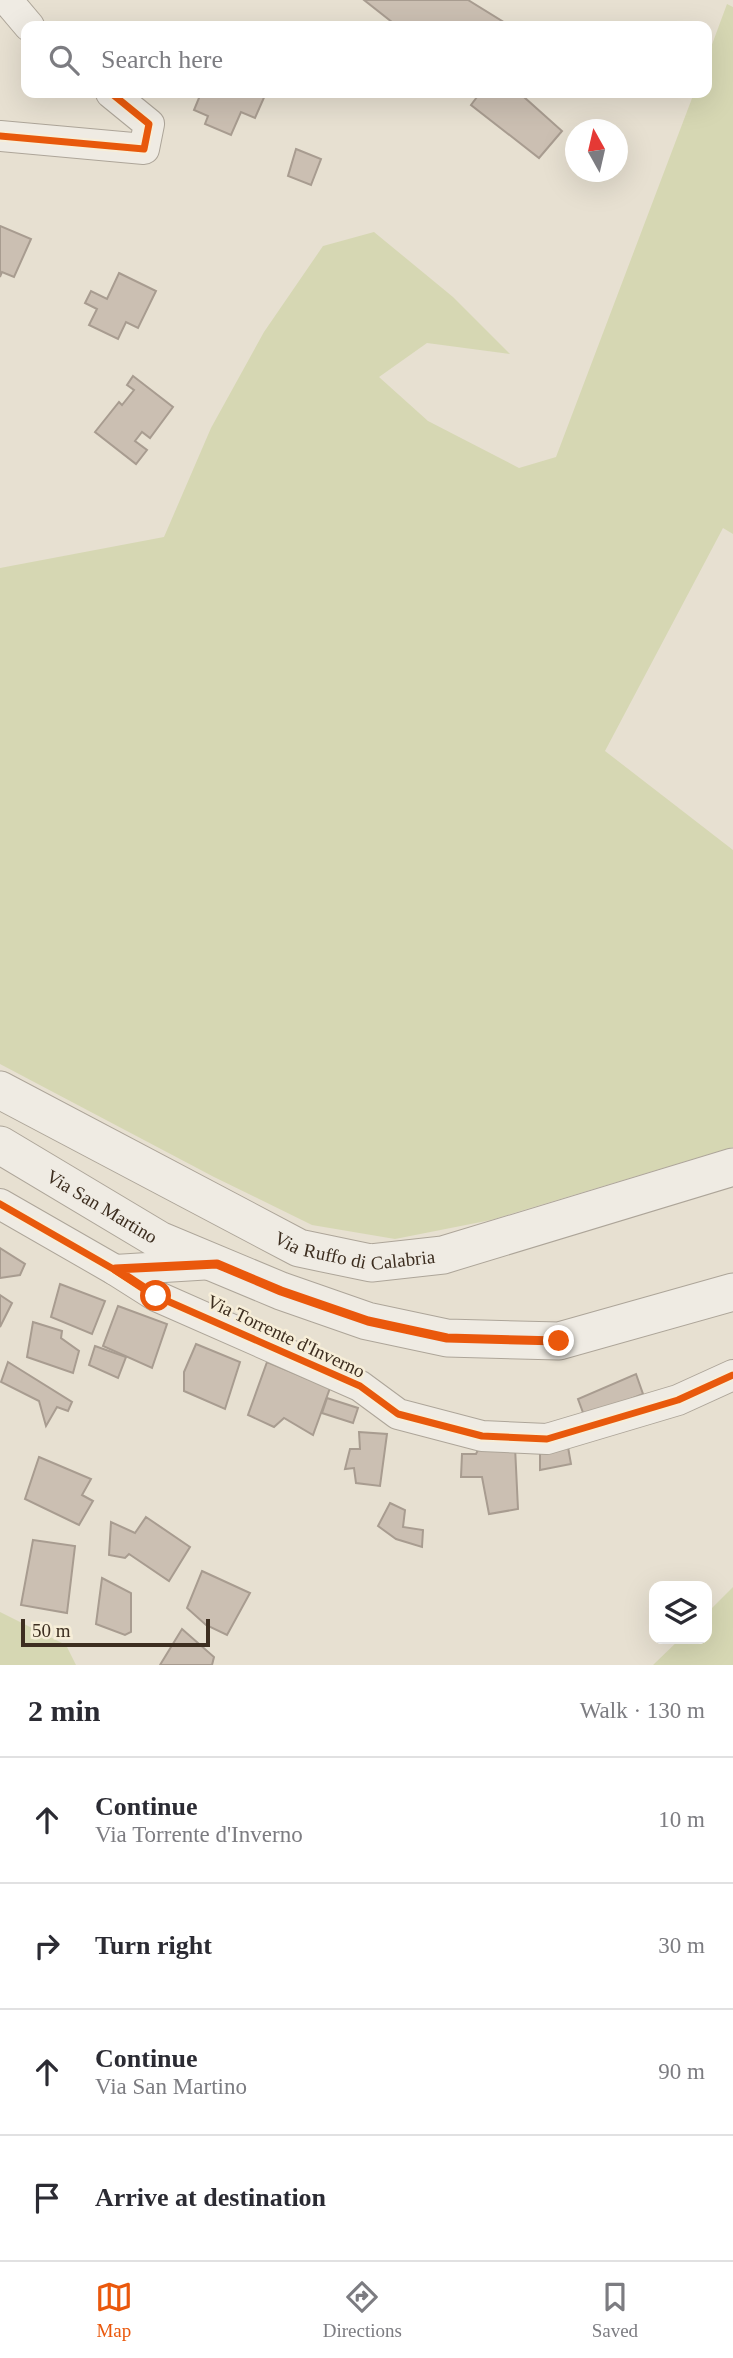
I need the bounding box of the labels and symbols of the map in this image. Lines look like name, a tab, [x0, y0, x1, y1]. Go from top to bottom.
north arrow	[565, 119, 628, 182]
street label: Via San Martino	[43, 1165, 161, 1247]
street label: Via Ruffo di Calabria	[271, 1227, 436, 1273]
route start	[140, 1280, 171, 1311]
street label: Via Torrente d'Inverno	[204, 1290, 368, 1382]
route end	[543, 1325, 574, 1356]
scale bar	[21, 1616, 210, 1648]

